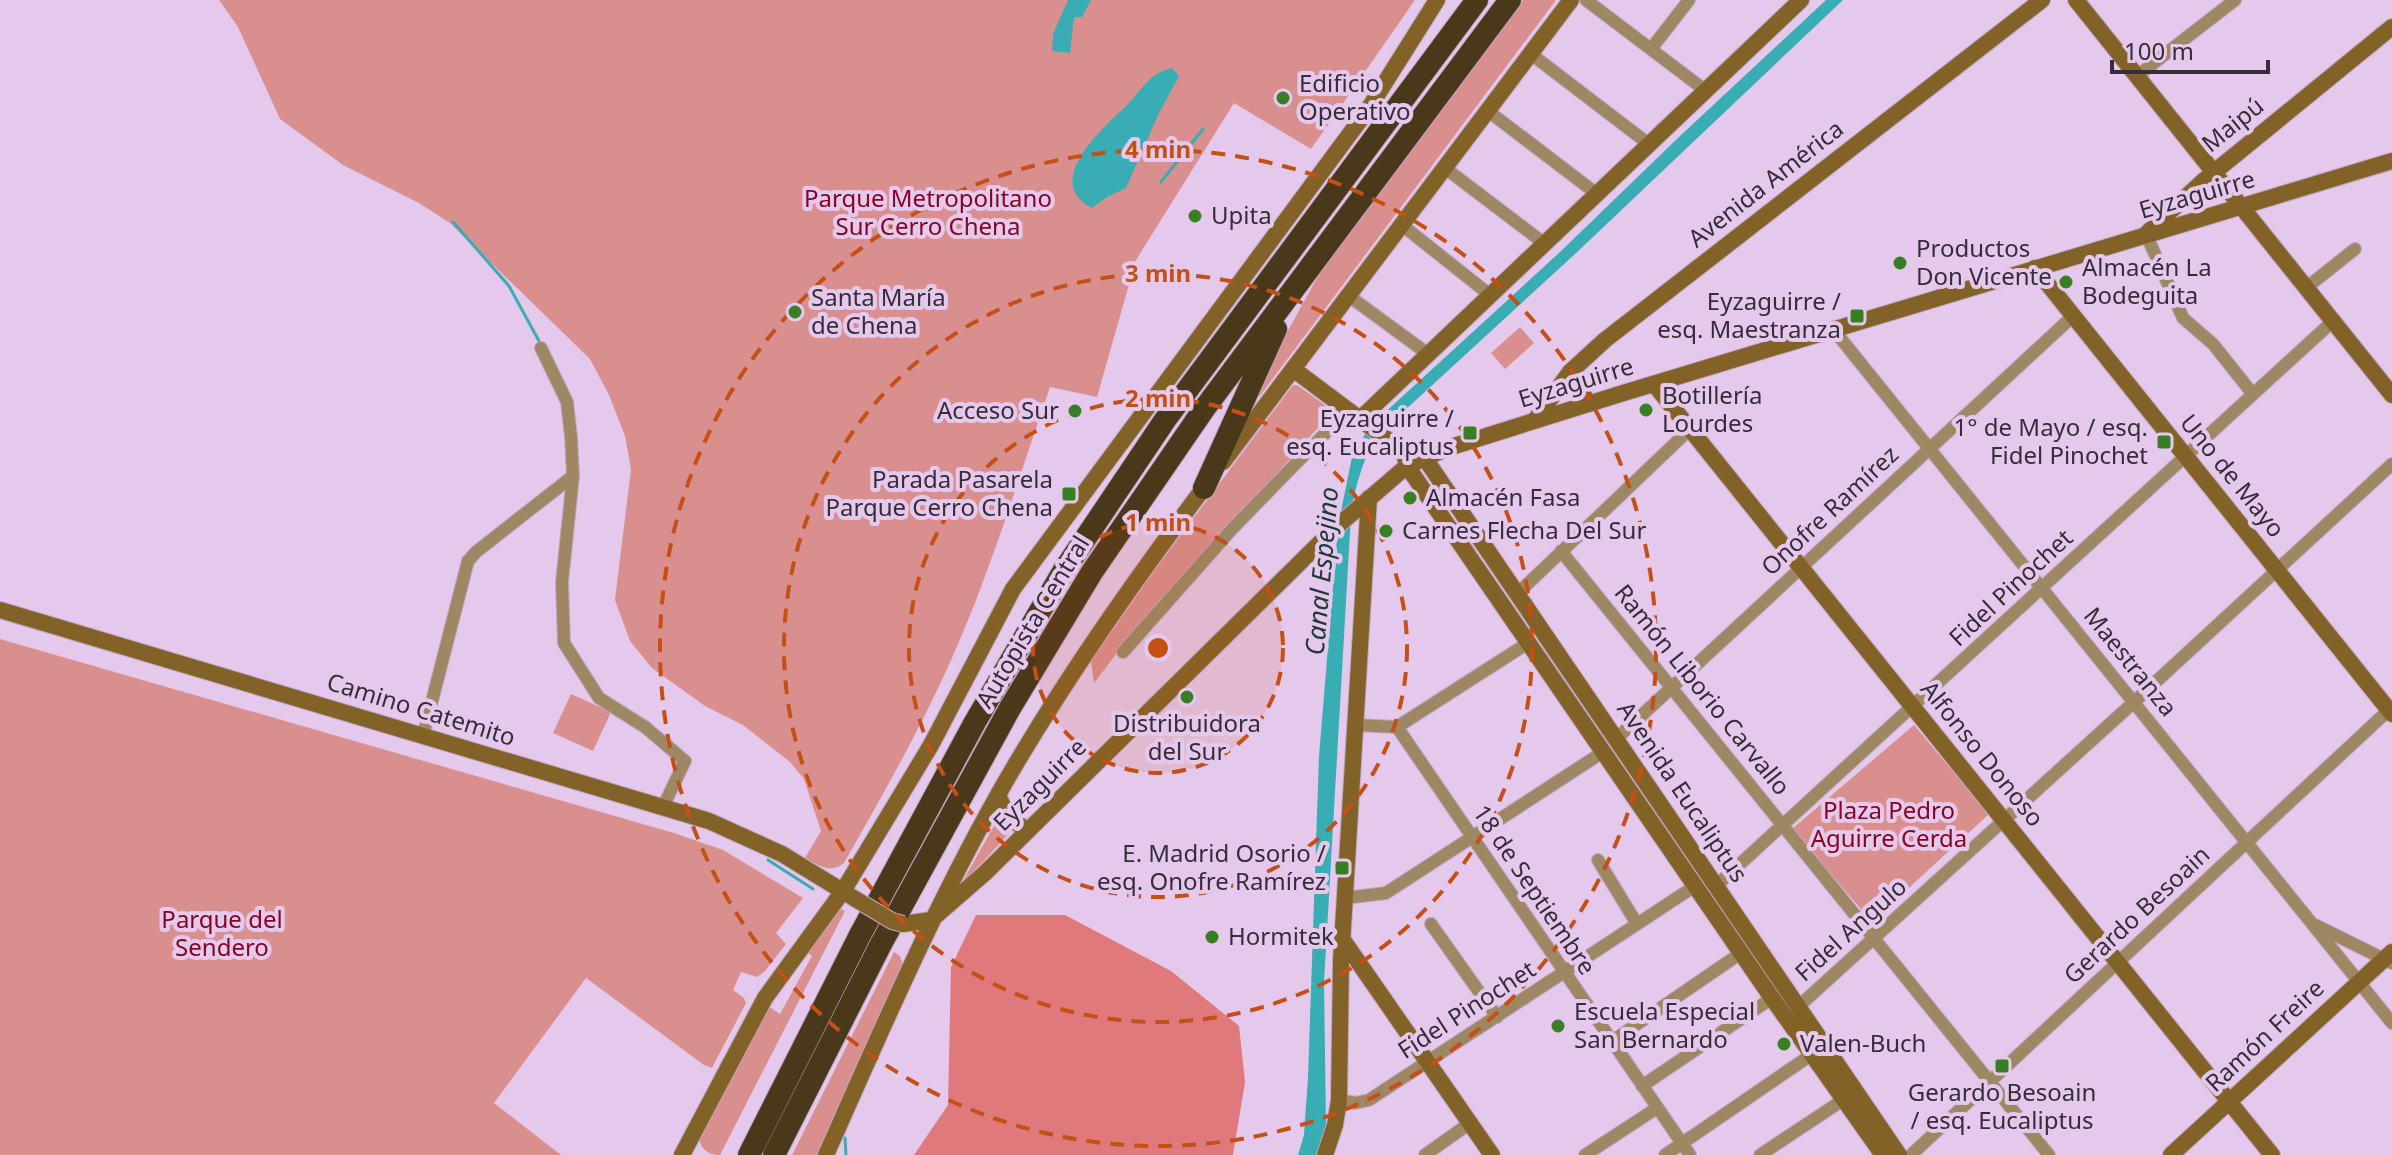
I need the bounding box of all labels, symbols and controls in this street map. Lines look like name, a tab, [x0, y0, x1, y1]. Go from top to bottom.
scale bar	[2112, 24, 2268, 74]
text: 100 m	[2124, 34, 2194, 67]
place label: Edificio Operativo	[1299, 66, 1411, 127]
marker: Edificio Operativo	[1274, 89, 1292, 107]
street label: Maipú	[2194, 89, 2270, 159]
street label: Avenida América	[1680, 112, 1850, 254]
text: 4 min	[1125, 132, 1191, 165]
street label: Eyzaguirre	[2135, 161, 2258, 226]
park label: Parque Metropolitano Sur Cerro Chena	[804, 181, 1052, 242]
place label: Upita	[1211, 198, 1272, 231]
marker: Upita	[1186, 207, 1204, 225]
place label: Productos Don Vicente	[1916, 231, 2052, 292]
place label: Almacén La Bodeguita	[2082, 250, 2212, 311]
marker: Productos Don Vicente	[1891, 254, 1909, 272]
text: 3 min	[1125, 256, 1191, 289]
marker: Almacén La Bodeguita	[2057, 273, 2075, 291]
place label: Santa María de Chena	[811, 280, 946, 341]
place label: Eyzaguirre / esq. Maestranza	[1657, 284, 1841, 345]
marker: Santa María de Chena	[786, 303, 804, 321]
marker: Eyzaguirre / esq. Maestranza	[1848, 307, 1866, 325]
street label: Eyzaguirre	[1514, 348, 1637, 415]
place label: Botillería Lourdes	[1662, 378, 1762, 439]
text: 2 min	[1125, 381, 1191, 414]
place label: Acceso Sur	[937, 393, 1059, 426]
place label: Eyzaguirre / esq. Eucaliptus	[1286, 401, 1454, 462]
marker: Botillería Lourdes	[1637, 401, 1655, 419]
marker: Acceso Sur	[1066, 402, 1084, 420]
street label: Uno de Mayo	[2173, 407, 2293, 544]
place label: 1° de Mayo / esq. Fidel Pinochet	[1954, 410, 2148, 471]
marker: Eyzaguirre / esq. Eucaliptus	[1461, 424, 1479, 442]
marker: 1° de Mayo / esq. Fidel Pinochet	[2155, 433, 2173, 451]
street label: Onofre Ramírez	[1753, 438, 1905, 582]
place label: Parada Pasarela Parque Cerro Chena	[826, 462, 1053, 523]
place label: Almacén Fasa	[1426, 480, 1580, 513]
marker: Parada Pasarela Parque Cerro Chena	[1060, 485, 1078, 503]
water label: Canal Espejino	[1296, 485, 1346, 657]
marker: Almacén Fasa	[1401, 489, 1419, 507]
text: 1 min	[1125, 505, 1191, 538]
place label: Carnes Flecha Del Sur	[1402, 513, 1646, 546]
street label: Fidel Pinochet	[1941, 521, 2079, 653]
marker: Carnes Flecha Del Sur	[1377, 522, 1395, 540]
street label: Autopista Central	[967, 529, 1096, 714]
street label: Ramón Liborio Carvallo	[1608, 577, 1799, 801]
street label: Maestranza	[2077, 600, 2185, 723]
centre of rings	[1144, 634, 1172, 662]
street label: Camino Catemito	[323, 664, 520, 753]
street label: Alfonso Donoso	[1914, 673, 2052, 833]
marker: Distribuidora del Sur	[1178, 688, 1196, 706]
street label: Avenida Eucaliptus	[1610, 694, 1756, 888]
place label: Distribuidora del Sur	[1113, 706, 1261, 767]
street label: Eyzaguirre	[985, 730, 1093, 838]
park label: Plaza Pedro Aguirre Cerda	[1811, 793, 1967, 854]
street label: 18 de Septiembre	[1466, 798, 1604, 981]
place label: E. Madrid Osorio / esq. Onofre Ramírez	[1097, 836, 1326, 897]
street label: Gerardo Besoain	[2056, 838, 2216, 990]
marker: E. Madrid Osorio / esq. Onofre Ramírez	[1333, 859, 1351, 877]
street label: Fidel Angulo	[1787, 870, 1913, 988]
park label: Parque del Sendero	[161, 902, 283, 963]
place label: Hormitek	[1228, 919, 1334, 952]
marker: Hormitek	[1203, 928, 1221, 946]
street label: Fidel Pinochet	[1391, 952, 1542, 1066]
street label: Ramón Freire	[2198, 971, 2330, 1098]
place label: Escuela Especial San Bernardo	[1574, 994, 1755, 1055]
marker: Escuela Especial San Bernardo	[1549, 1017, 1567, 1035]
place label: Valen-Buch	[1800, 1026, 1926, 1059]
marker: Valen-Buch	[1775, 1035, 1793, 1053]
marker: Gerardo Besoain / esq. Eucaliptus	[1993, 1057, 2011, 1075]
place label: Gerardo Besoain / esq. Eucaliptus	[1908, 1075, 2096, 1136]

